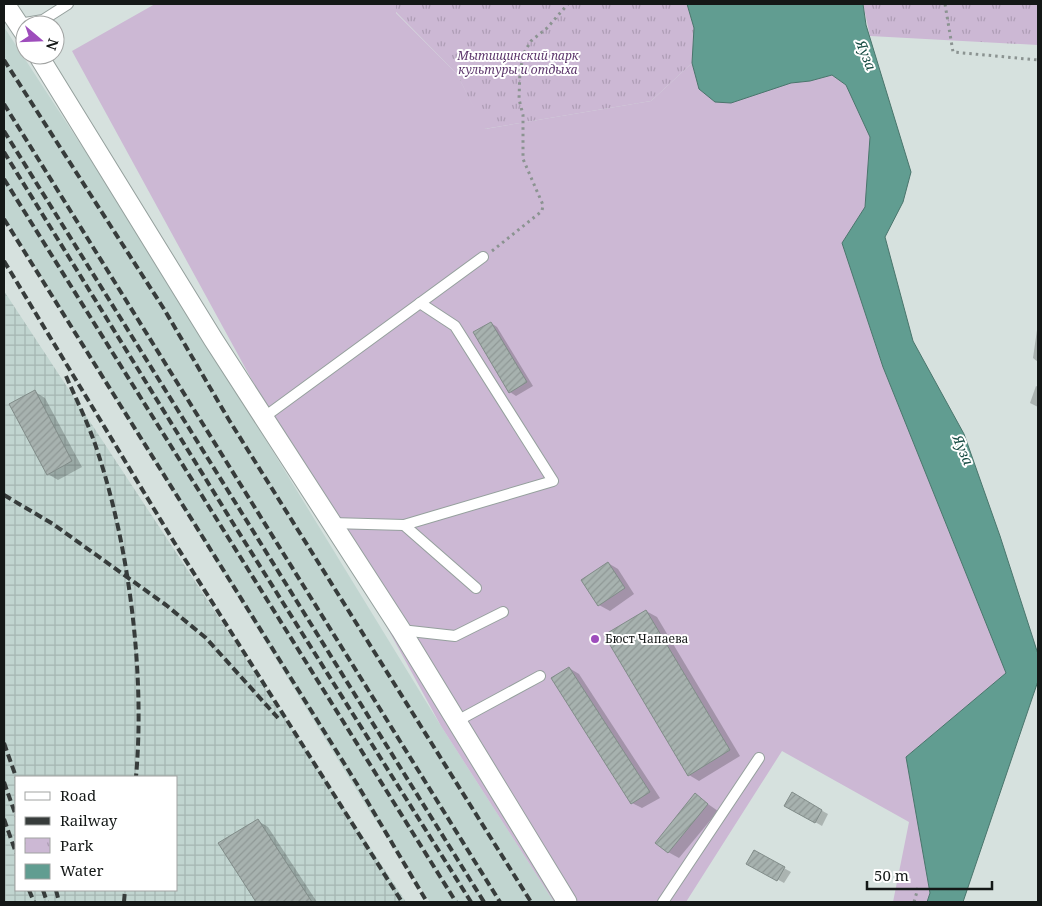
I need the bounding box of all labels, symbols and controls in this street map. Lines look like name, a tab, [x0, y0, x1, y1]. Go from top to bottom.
north arrow	[15, 15, 65, 65]
text: N	[42, 36, 64, 53]
water label: Яуза	[851, 36, 881, 73]
park label: Мытищинский парк культуры и отдыха	[456, 47, 580, 78]
water label: Яуза	[948, 431, 978, 468]
place label: Бюст Чапаева	[605, 630, 689, 647]
marker: Бюст Чапаева	[589, 633, 601, 645]
legend	[15, 776, 178, 891]
text: Road	[60, 785, 96, 805]
text: Railway	[60, 810, 118, 830]
text: Park	[60, 835, 94, 855]
scale bar	[867, 858, 992, 890]
text: Water	[60, 860, 103, 880]
text: 50 m	[874, 865, 909, 885]

